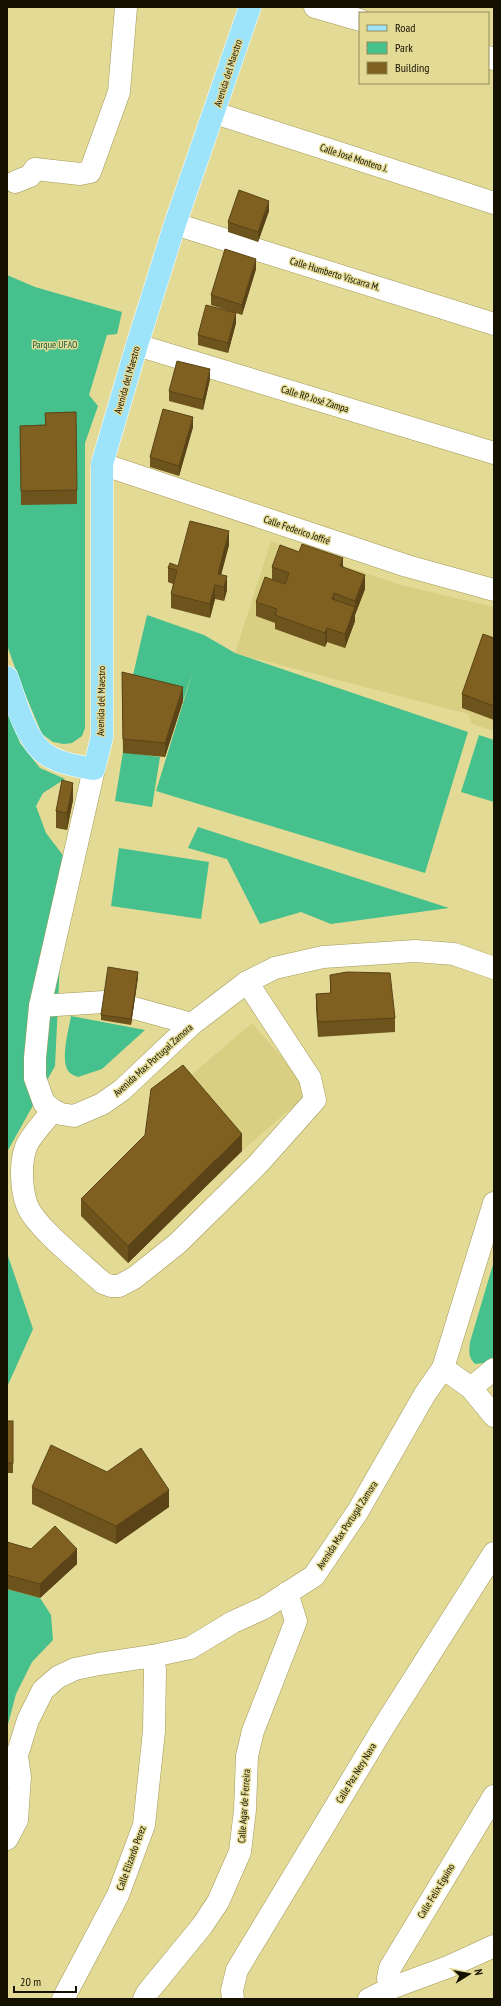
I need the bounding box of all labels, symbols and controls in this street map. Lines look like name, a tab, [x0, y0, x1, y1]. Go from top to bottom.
legend	[359, 12, 489, 84]
text: Road	[395, 20, 415, 35]
street label: Avenida del Maestro	[211, 38, 245, 108]
text: Park	[395, 40, 413, 55]
text: Building	[395, 60, 430, 75]
street label: Calle José Montero J.	[318, 141, 390, 175]
street label: Calle Humberto Viscarra M.	[288, 254, 382, 294]
park label: Parque UFAO	[32, 338, 78, 351]
street label: Avenida del Maestro	[111, 345, 143, 415]
street label: Calle RP. José Zampa	[280, 383, 350, 415]
street label: Calle Federico Joffré	[262, 513, 332, 547]
street label: Avenida del Maestro	[94, 666, 108, 736]
street label: Avenida Max Portugal Zamora	[110, 1021, 196, 1099]
street label: Avenida Max Portugal Zamora	[314, 1478, 380, 1572]
street label: Calle Paz Nery Nava	[333, 1740, 379, 1806]
street label: Calle Agar de Ferreira	[235, 1769, 253, 1843]
street label: Calle Elizardo Perez	[113, 1823, 149, 1892]
street label: Calle Felix Eguino	[414, 1861, 458, 1921]
north arrow	[449, 1954, 489, 1994]
scale bar	[14, 1968, 76, 1994]
text: N	[471, 1968, 486, 1976]
text: 20 m	[20, 1974, 41, 1989]

